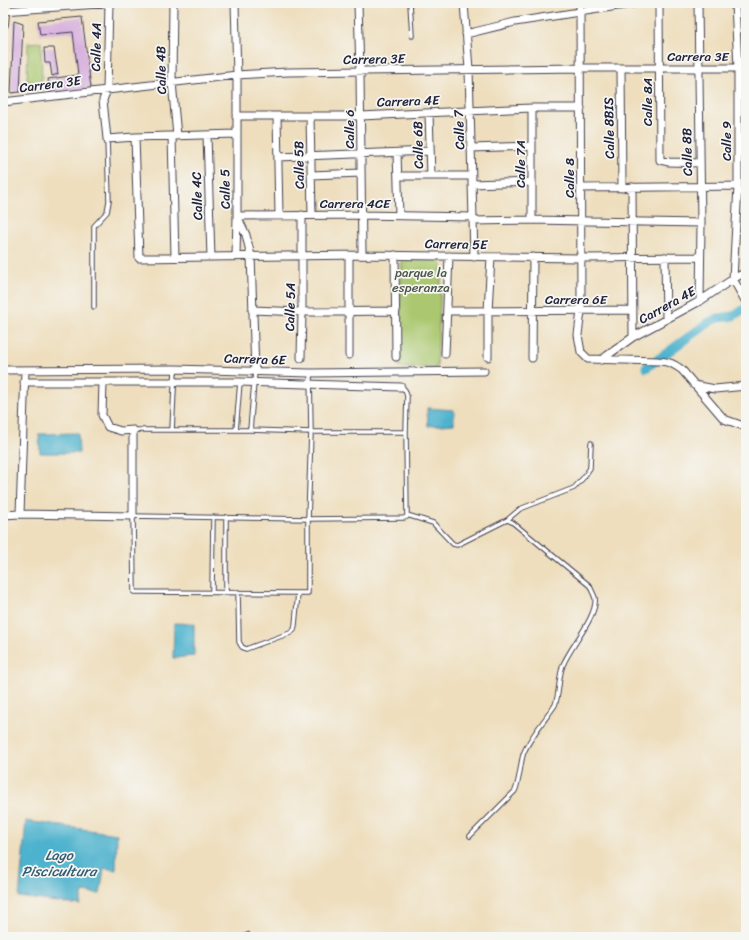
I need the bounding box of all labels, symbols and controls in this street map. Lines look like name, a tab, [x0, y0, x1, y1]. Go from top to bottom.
street label: Calle 4A	[84, 22, 108, 72]
street label: Carrera 3E	[667, 45, 730, 68]
street label: Calle 4B	[149, 46, 173, 94]
street label: Carrera 3E	[343, 47, 406, 71]
street label: Carrera 3E	[18, 69, 83, 99]
street label: Calle 8A	[636, 78, 659, 126]
street label: Carrera 4E	[376, 88, 440, 114]
street label: Calle 8BIS	[597, 97, 621, 159]
street label: Calle 7	[447, 108, 471, 150]
street label: Calle 6	[338, 109, 361, 149]
street label: Calle 6B	[406, 121, 430, 169]
street label: Calle 9	[715, 121, 738, 161]
street label: Calle 8B	[675, 128, 699, 176]
street label: Calle 7A	[509, 140, 532, 188]
street label: Calle 5B	[287, 141, 311, 189]
street label: Calle 8	[558, 158, 581, 198]
street label: Calle 5	[213, 169, 237, 209]
street label: Calle 4C	[185, 171, 209, 221]
street label: Carrera 4CE	[320, 192, 391, 215]
street label: Carrera 5E	[425, 232, 488, 256]
park label: parque la esperanza	[392, 261, 450, 299]
street label: Carrera 4E	[634, 279, 701, 330]
street label: Calle 5A	[278, 283, 302, 331]
street label: Carrera 6E	[545, 288, 608, 311]
street label: Carrera 6E	[224, 346, 287, 372]
water label: Lago Piscicultura	[22, 843, 98, 884]

